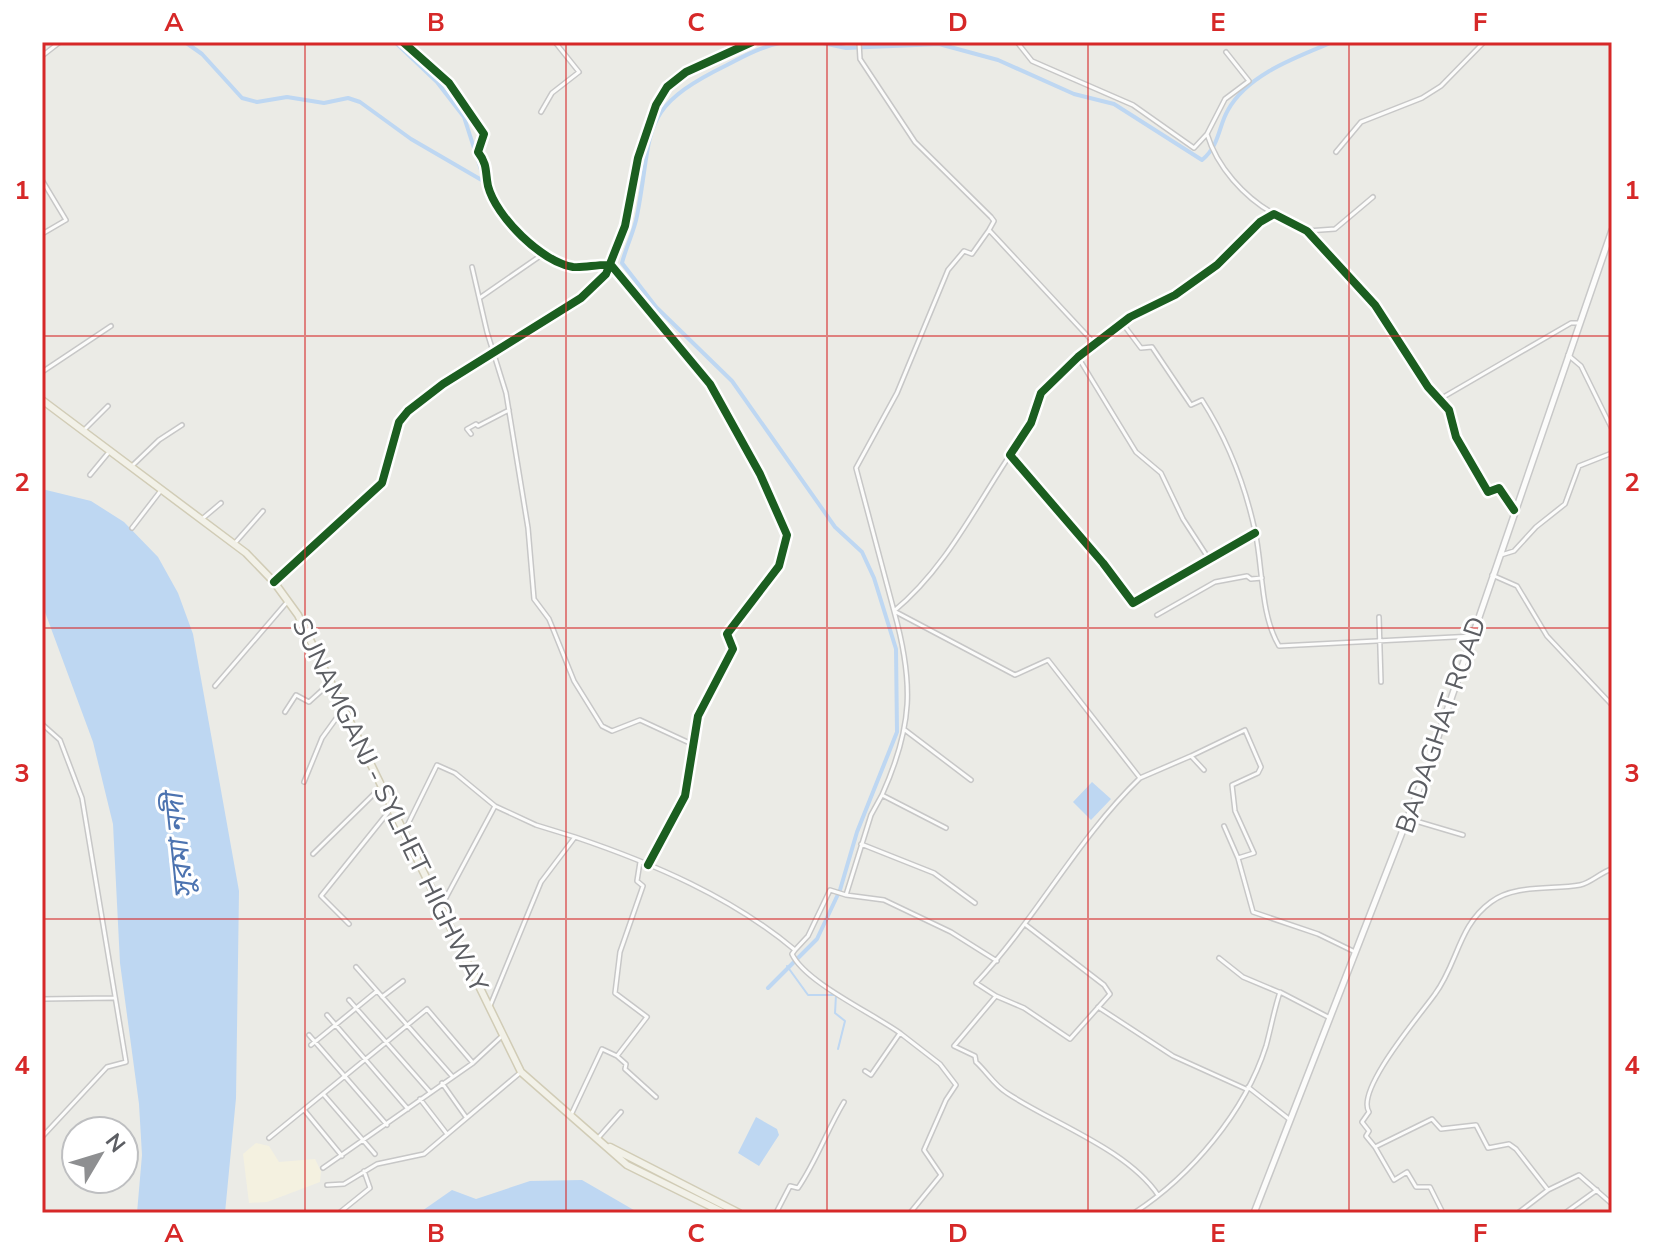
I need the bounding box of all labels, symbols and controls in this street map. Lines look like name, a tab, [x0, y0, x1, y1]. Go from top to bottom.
text: A	[164, 5, 184, 40]
text: B	[427, 5, 445, 40]
text: C	[687, 5, 705, 40]
text: D	[948, 5, 968, 40]
text: E	[1210, 5, 1226, 40]
text: F	[1473, 5, 1487, 40]
text: 1	[14, 173, 30, 208]
text: 1	[1624, 173, 1640, 208]
text: 2	[14, 465, 30, 500]
text: 2	[1624, 465, 1640, 500]
street label: SUNAMGANJ - SYLHET HIGHWAY	[284, 612, 496, 999]
street label: BADAGHAT ROAD	[1387, 612, 1495, 838]
text: 3	[14, 756, 30, 791]
text: 3	[1624, 756, 1640, 791]
water label: সুরমা নদী	[154, 786, 203, 901]
text: 4	[14, 1048, 30, 1083]
text: 4	[1624, 1048, 1640, 1083]
north arrow	[60, 1115, 140, 1195]
text: N	[98, 1128, 132, 1159]
text: A	[164, 1216, 184, 1251]
text: B	[427, 1216, 445, 1251]
text: C	[687, 1216, 705, 1251]
text: D	[948, 1216, 968, 1251]
text: E	[1210, 1216, 1226, 1251]
text: F	[1473, 1216, 1487, 1251]

